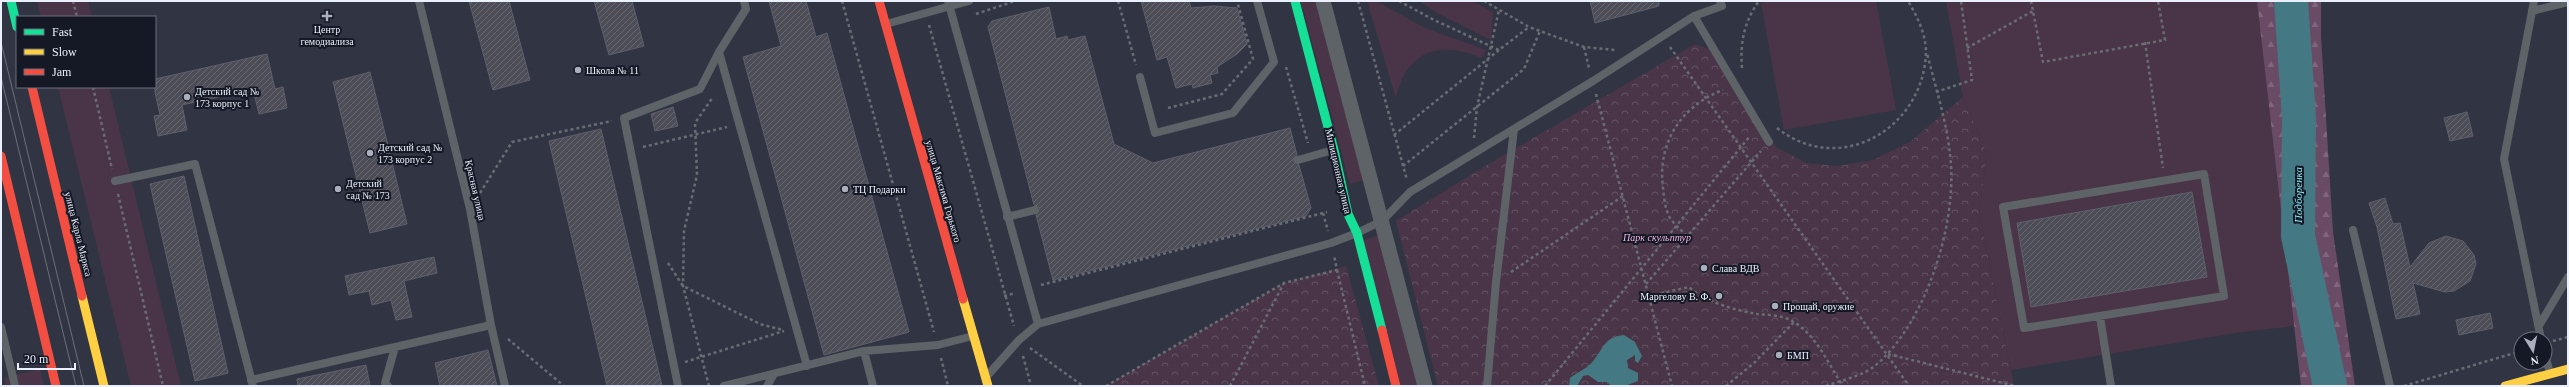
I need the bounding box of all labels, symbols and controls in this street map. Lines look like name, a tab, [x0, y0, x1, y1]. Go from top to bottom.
marker: Центр гемодиализа	[321, 10, 333, 22]
legend	[16, 16, 156, 88]
place label: Центр гемодиализа	[300, 24, 354, 47]
text: Fast	[52, 25, 73, 39]
text: Slow	[52, 45, 77, 59]
text: Jam	[52, 65, 72, 79]
marker: Школа № 11	[573, 65, 583, 75]
place label: Школа № 11	[586, 65, 639, 76]
place label: Детский сад № 173 корпус 1	[195, 86, 260, 109]
marker: Детский сад № 173 корпус 1	[182, 92, 192, 102]
street label: Милиционная улица	[1323, 127, 1354, 215]
street label: улица Максима Горького	[924, 139, 963, 244]
place label: Детский сад № 173 корпус 2	[378, 142, 443, 165]
marker: Детский сад № 173 корпус 2	[365, 148, 375, 158]
street label: Красная улица	[463, 159, 488, 222]
water label: Подборенка	[2292, 167, 2304, 224]
place label: Детский сад № 173	[346, 178, 390, 201]
marker: Детский сад № 173	[333, 184, 343, 194]
marker: ТЦ Подарки	[840, 184, 850, 194]
place label: ТЦ Подарки	[853, 184, 906, 195]
street label: улица Карла Маркса	[63, 191, 94, 278]
park label: Парк скульптур	[1622, 232, 1691, 243]
marker: Слава ВДВ	[1699, 263, 1709, 273]
place label: Слава ВДВ	[1712, 263, 1760, 274]
place label: Маргелову В. Ф.	[1640, 291, 1711, 302]
marker: Маргелову В. Ф.	[1714, 291, 1724, 301]
marker: Прощай, оружие	[1770, 301, 1780, 311]
place label: Прощай, оружие	[1783, 301, 1855, 312]
north arrow	[2513, 331, 2553, 371]
scale bar	[18, 345, 75, 371]
marker: БМП	[1774, 350, 1784, 360]
place label: БМП	[1787, 350, 1809, 361]
text: 20 m	[24, 352, 49, 366]
text: N	[2530, 354, 2540, 367]

